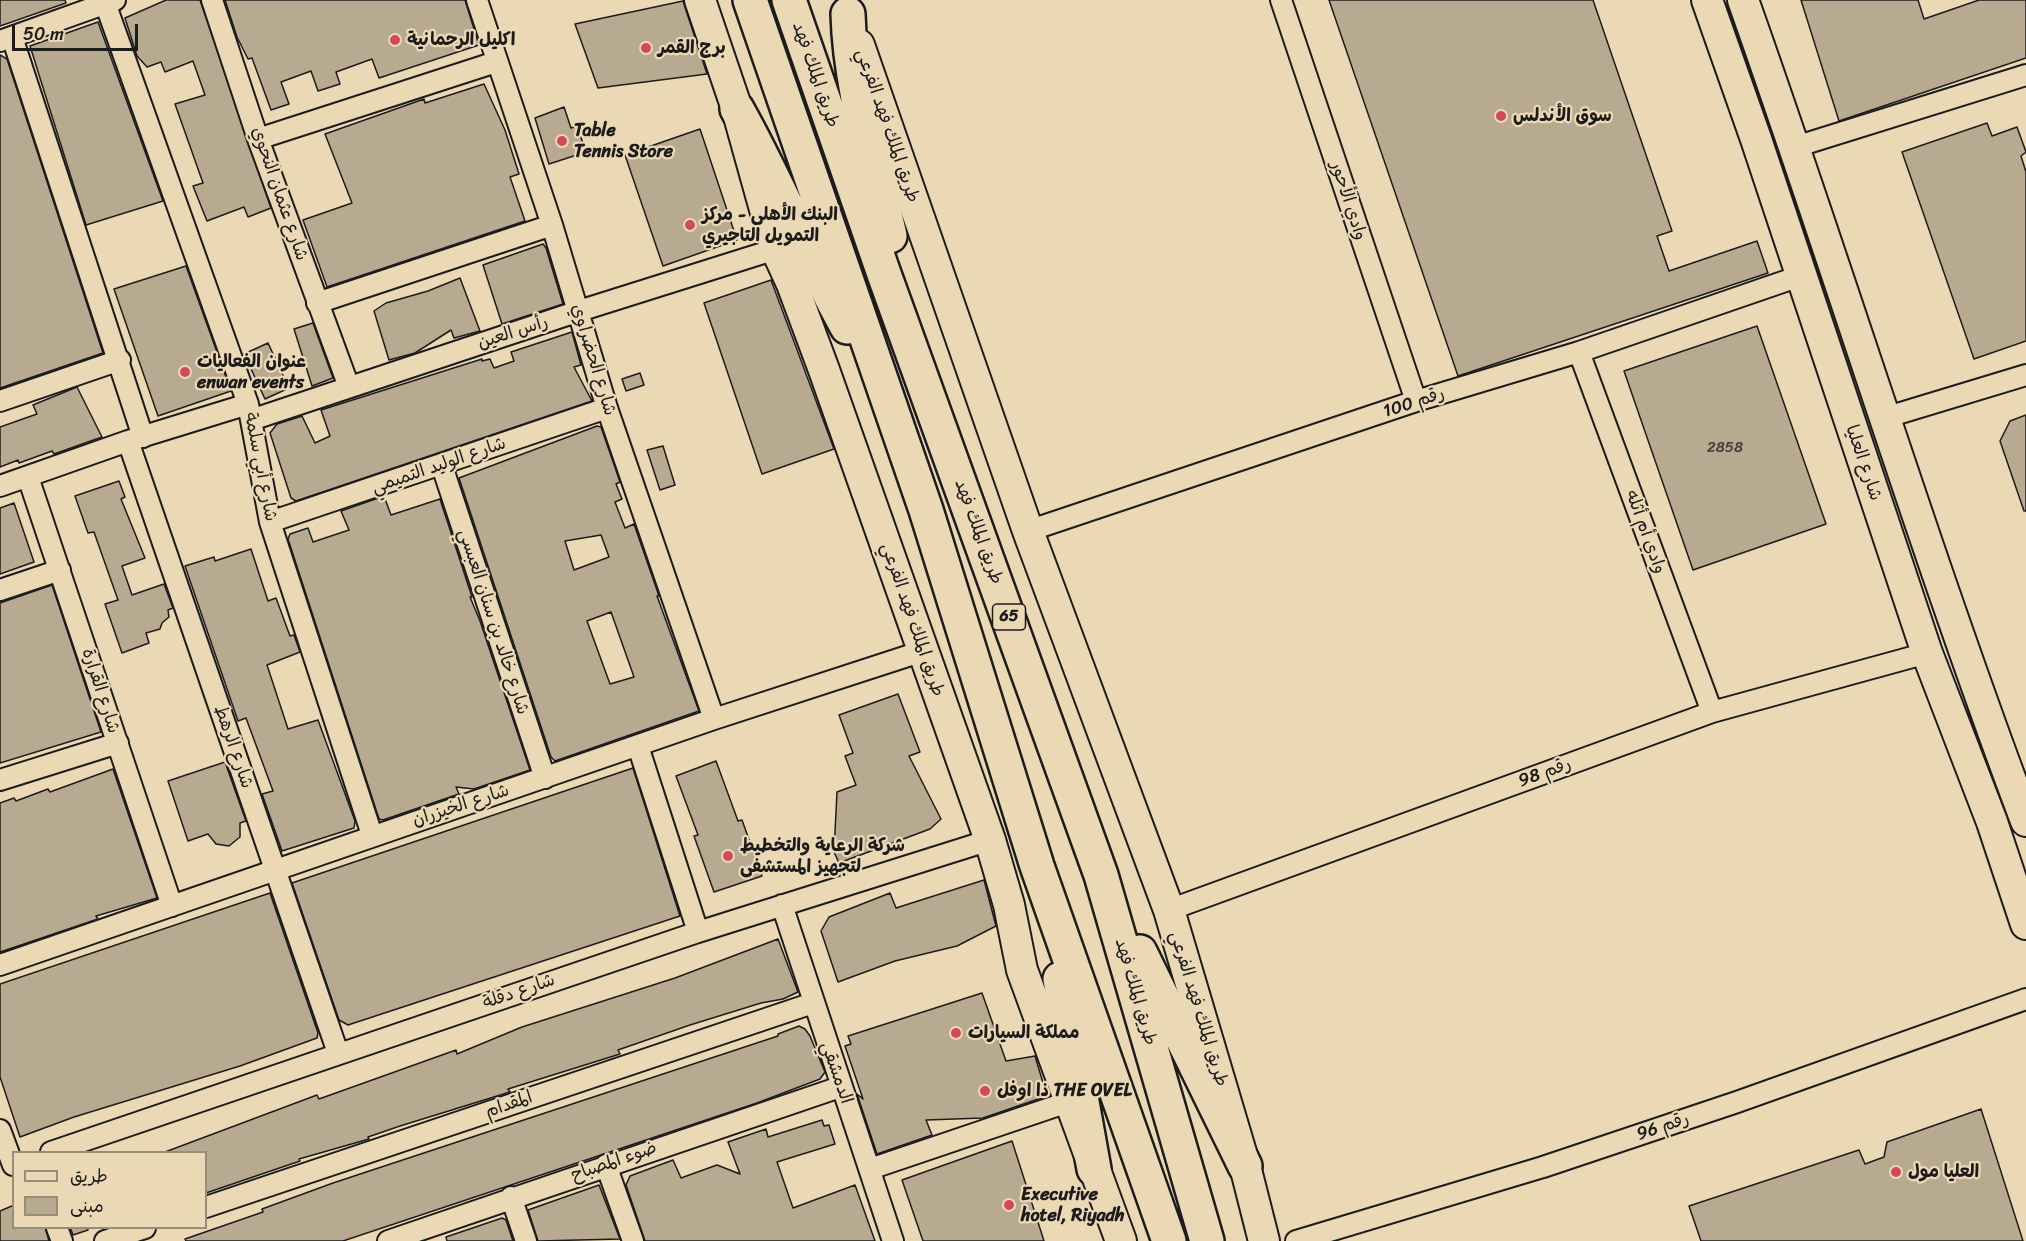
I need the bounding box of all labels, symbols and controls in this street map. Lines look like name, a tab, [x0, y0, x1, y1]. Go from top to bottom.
scale bar	[15, 12, 141, 50]
text: 50 m	[23, 18, 64, 50]
street label: طريق الملك فهد	[787, 19, 843, 131]
place label: اكليل الرحمانية	[407, 29, 515, 51]
marker: اكليل الرحمانية	[388, 33, 402, 47]
place label: برج القمر	[658, 37, 726, 59]
marker: برج القمر	[639, 41, 653, 55]
street label: طريق الملك فهد الفرعي	[851, 46, 923, 206]
place label: سوق الأندلس	[1513, 105, 1612, 127]
marker: سوق الأندلس	[1494, 109, 1508, 123]
place label: Table Tennis Store	[574, 120, 673, 162]
street label: شارع عثمان النحوي	[246, 124, 312, 264]
marker: Table Tennis Store	[555, 134, 569, 148]
street label: وادي الأحور	[1325, 159, 1371, 243]
place label: البنك الأهلي - مركز التمويل التاجيري	[702, 204, 838, 246]
marker: البنك الأهلي - مركز التمويل التاجيري	[683, 218, 697, 232]
street label: شارع الحضراوي	[566, 302, 620, 418]
street label: رأس العين	[475, 312, 551, 354]
place label: عنوان الفعاليات enwan events	[197, 351, 306, 394]
marker: عنوان الفعاليات enwan events	[178, 365, 192, 379]
street label: رقم 100	[1381, 383, 1447, 423]
street label: شارع أبي سلمة	[239, 411, 281, 523]
street label: شارع العليا	[1840, 422, 1886, 504]
street label: شارع الوليد التميمي	[369, 433, 509, 499]
house number: 2858	[1707, 439, 1743, 457]
street label: طريق الملك فهد	[949, 476, 1007, 588]
street label: وادي أم أثله	[1620, 487, 1670, 577]
street label: شارع خالد بن سنان العبسي	[453, 527, 533, 717]
street label: طريق الملك فهد الفرعي	[876, 540, 948, 700]
road number: 65	[992, 604, 1026, 630]
street label: شارع القرارة	[76, 646, 124, 736]
street label: شارع الرهط	[209, 702, 257, 792]
street label: رقم 98	[1516, 754, 1574, 792]
street label: شارع الخيزران	[410, 780, 512, 832]
place label: شركة الرعاية والتخطيط لتجهيز المستشفى	[740, 835, 905, 878]
marker: شركة الرعاية والتخطيط لتجهيز المستشفى	[721, 849, 735, 863]
street label: طريق الملك فهد الفرعي	[1164, 929, 1232, 1089]
street label: طريق الملك فهد	[1109, 936, 1161, 1048]
street label: شارع دقلة	[480, 970, 558, 1014]
place label: مملكة السيارات	[968, 1022, 1079, 1044]
marker: مملكة السيارات	[949, 1026, 963, 1040]
street label: الدمشقي	[815, 1039, 857, 1107]
place label: ذا اوفل THE OVEL	[997, 1080, 1132, 1102]
marker: ذا اوفل THE OVEL	[978, 1084, 992, 1098]
street label: المقدام	[482, 1087, 536, 1123]
street label: رقم 96	[1634, 1108, 1692, 1146]
street label: ضوء المصباح	[568, 1137, 660, 1187]
legend	[12, 1151, 207, 1229]
text: طريق	[70, 1160, 108, 1192]
place label: العليا مول	[1908, 1161, 1979, 1183]
marker: العليا مول	[1889, 1165, 1903, 1179]
place label: Executive hotel, Riyadh	[1021, 1184, 1125, 1226]
text: مبنى	[70, 1190, 104, 1222]
marker: Executive hotel, Riyadh	[1002, 1198, 1016, 1212]

